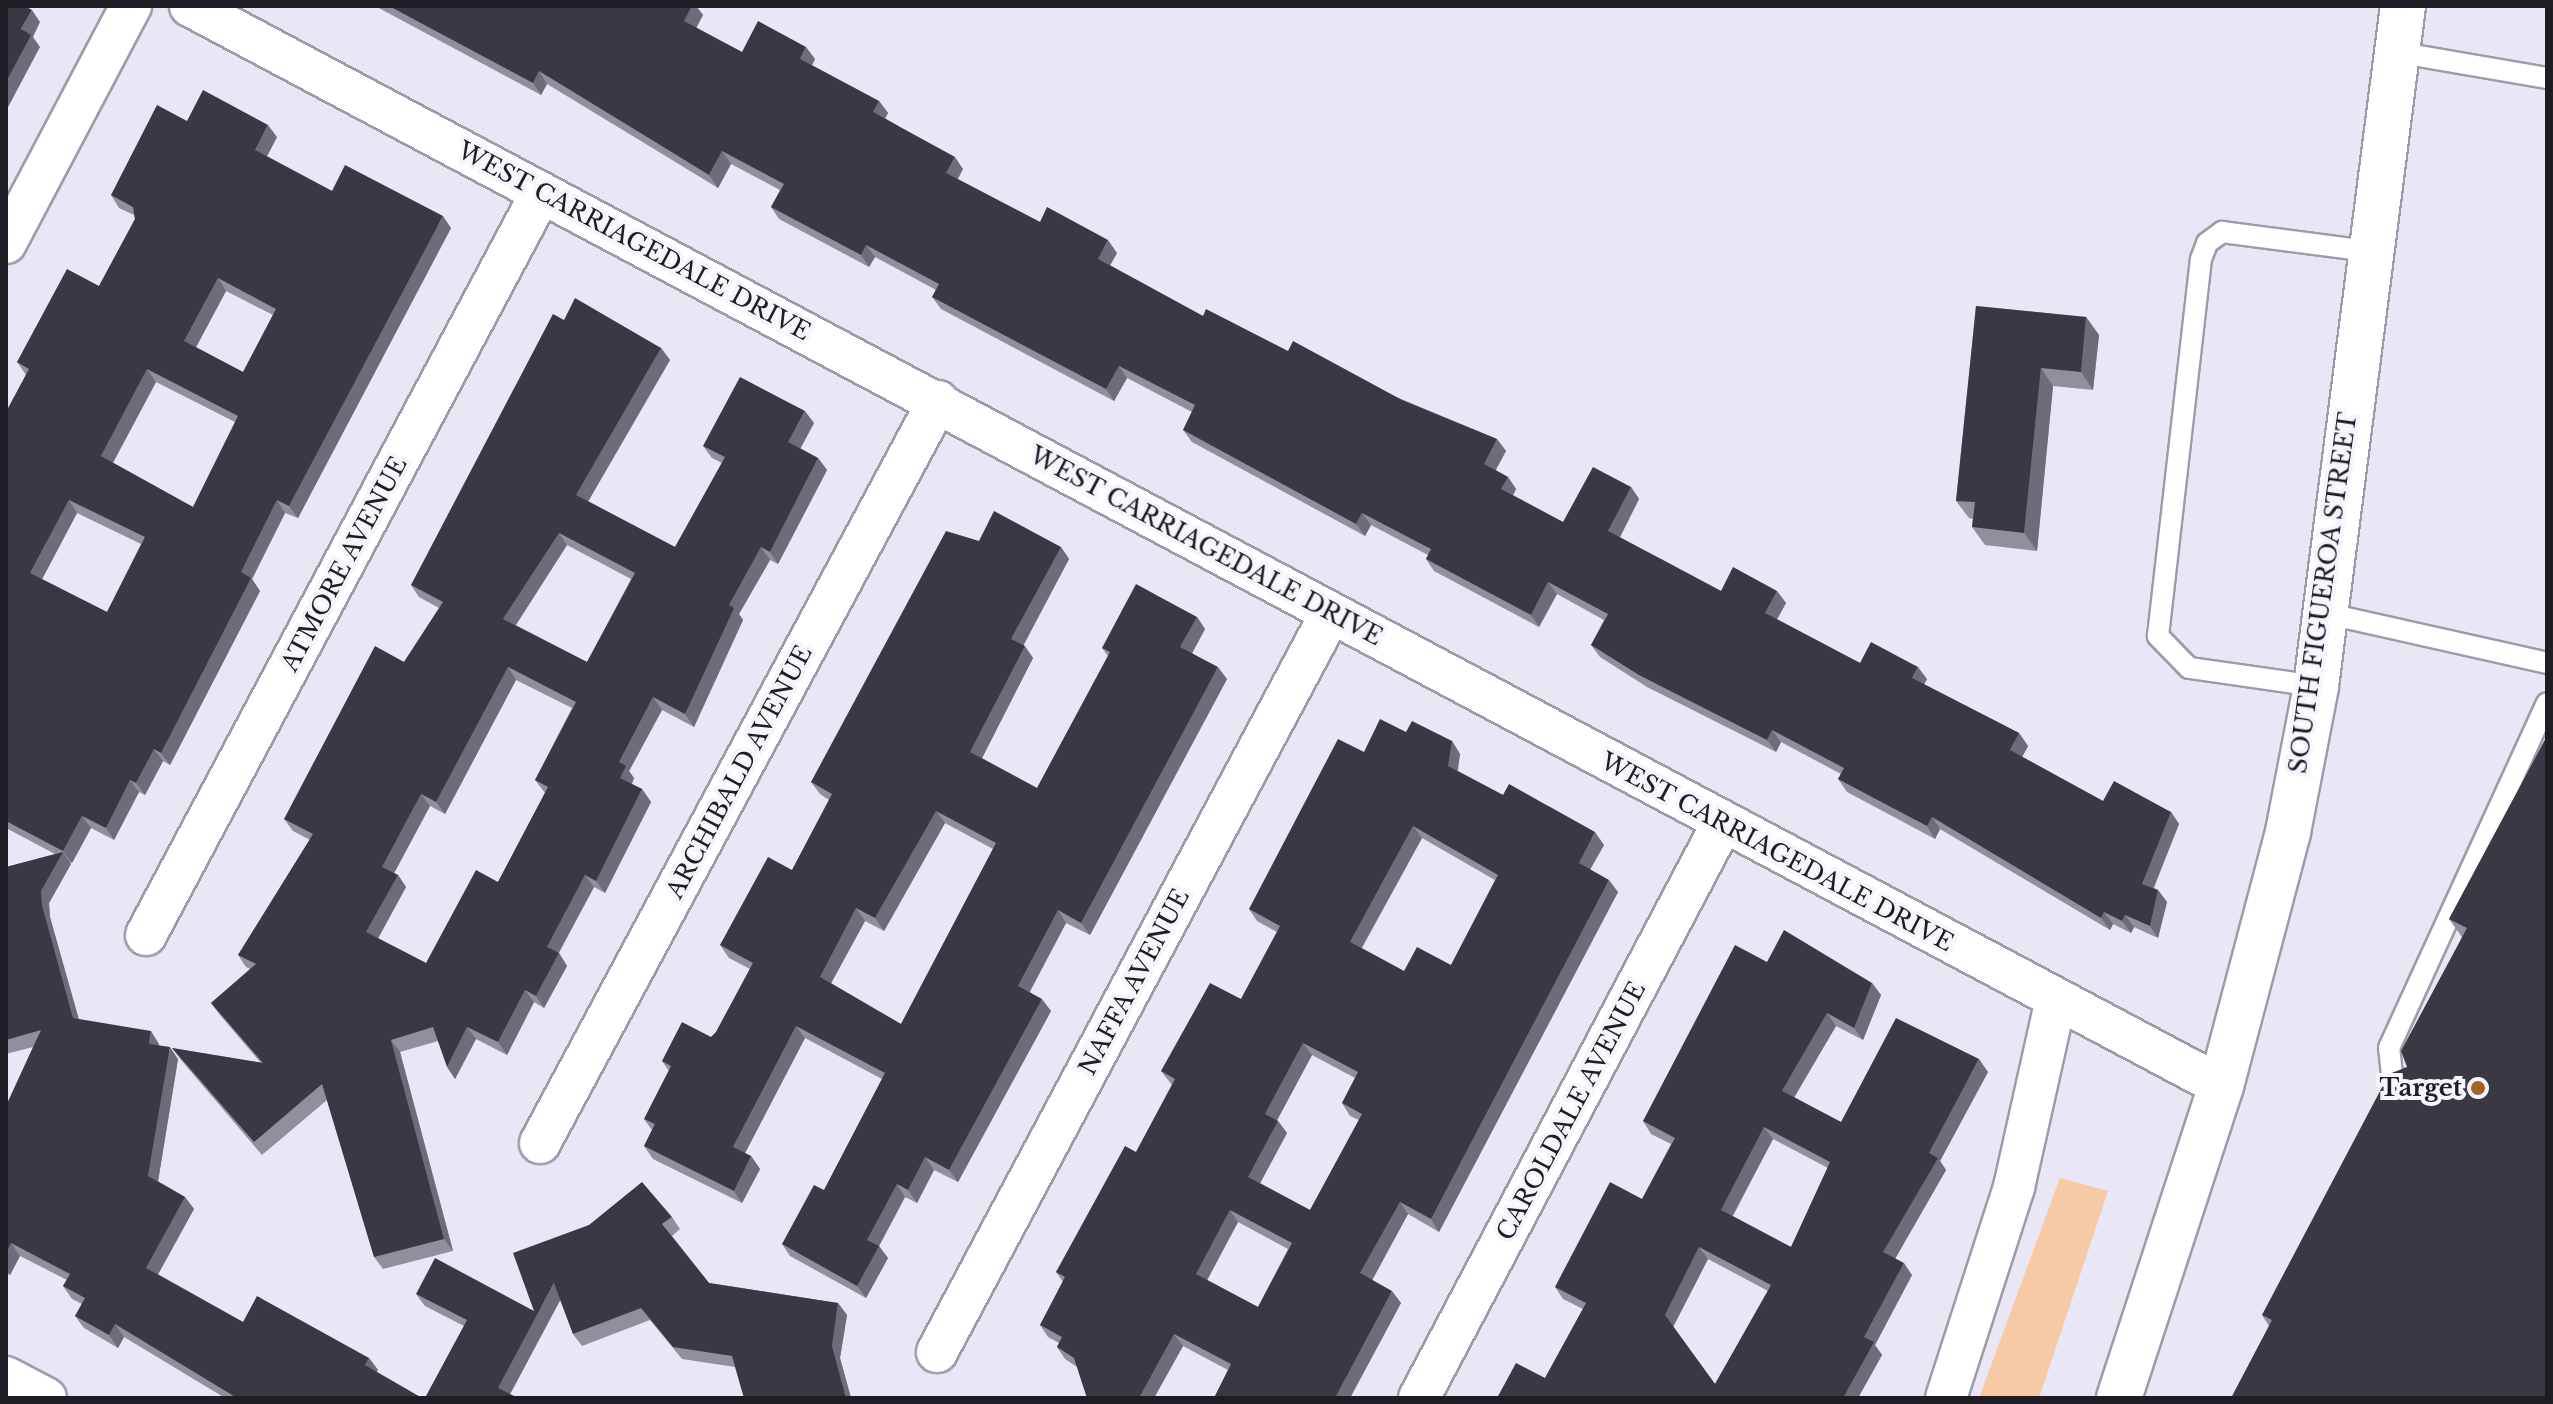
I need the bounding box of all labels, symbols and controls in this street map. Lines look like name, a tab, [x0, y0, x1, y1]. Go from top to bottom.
street label: WEST CARRIAGEDALE DRIVE	[452, 135, 816, 347]
street label: SOUTH FIGUEROA STREET	[2283, 410, 2363, 776]
street label: WEST CARRIAGEDALE DRIVE	[1024, 440, 1388, 652]
street label: ATMORE AVENUE	[275, 451, 413, 677]
street label: ARCHIBALD AVENUE	[660, 640, 818, 904]
street label: WEST CARRIAGEDALE DRIVE	[1595, 746, 1959, 958]
street label: NAFFA AVENUE	[1072, 883, 1196, 1081]
street label: CAROLDALE AVENUE	[1490, 976, 1652, 1246]
place label: Target	[2379, 1074, 2462, 1102]
marker: Target	[2469, 1079, 2487, 1097]

